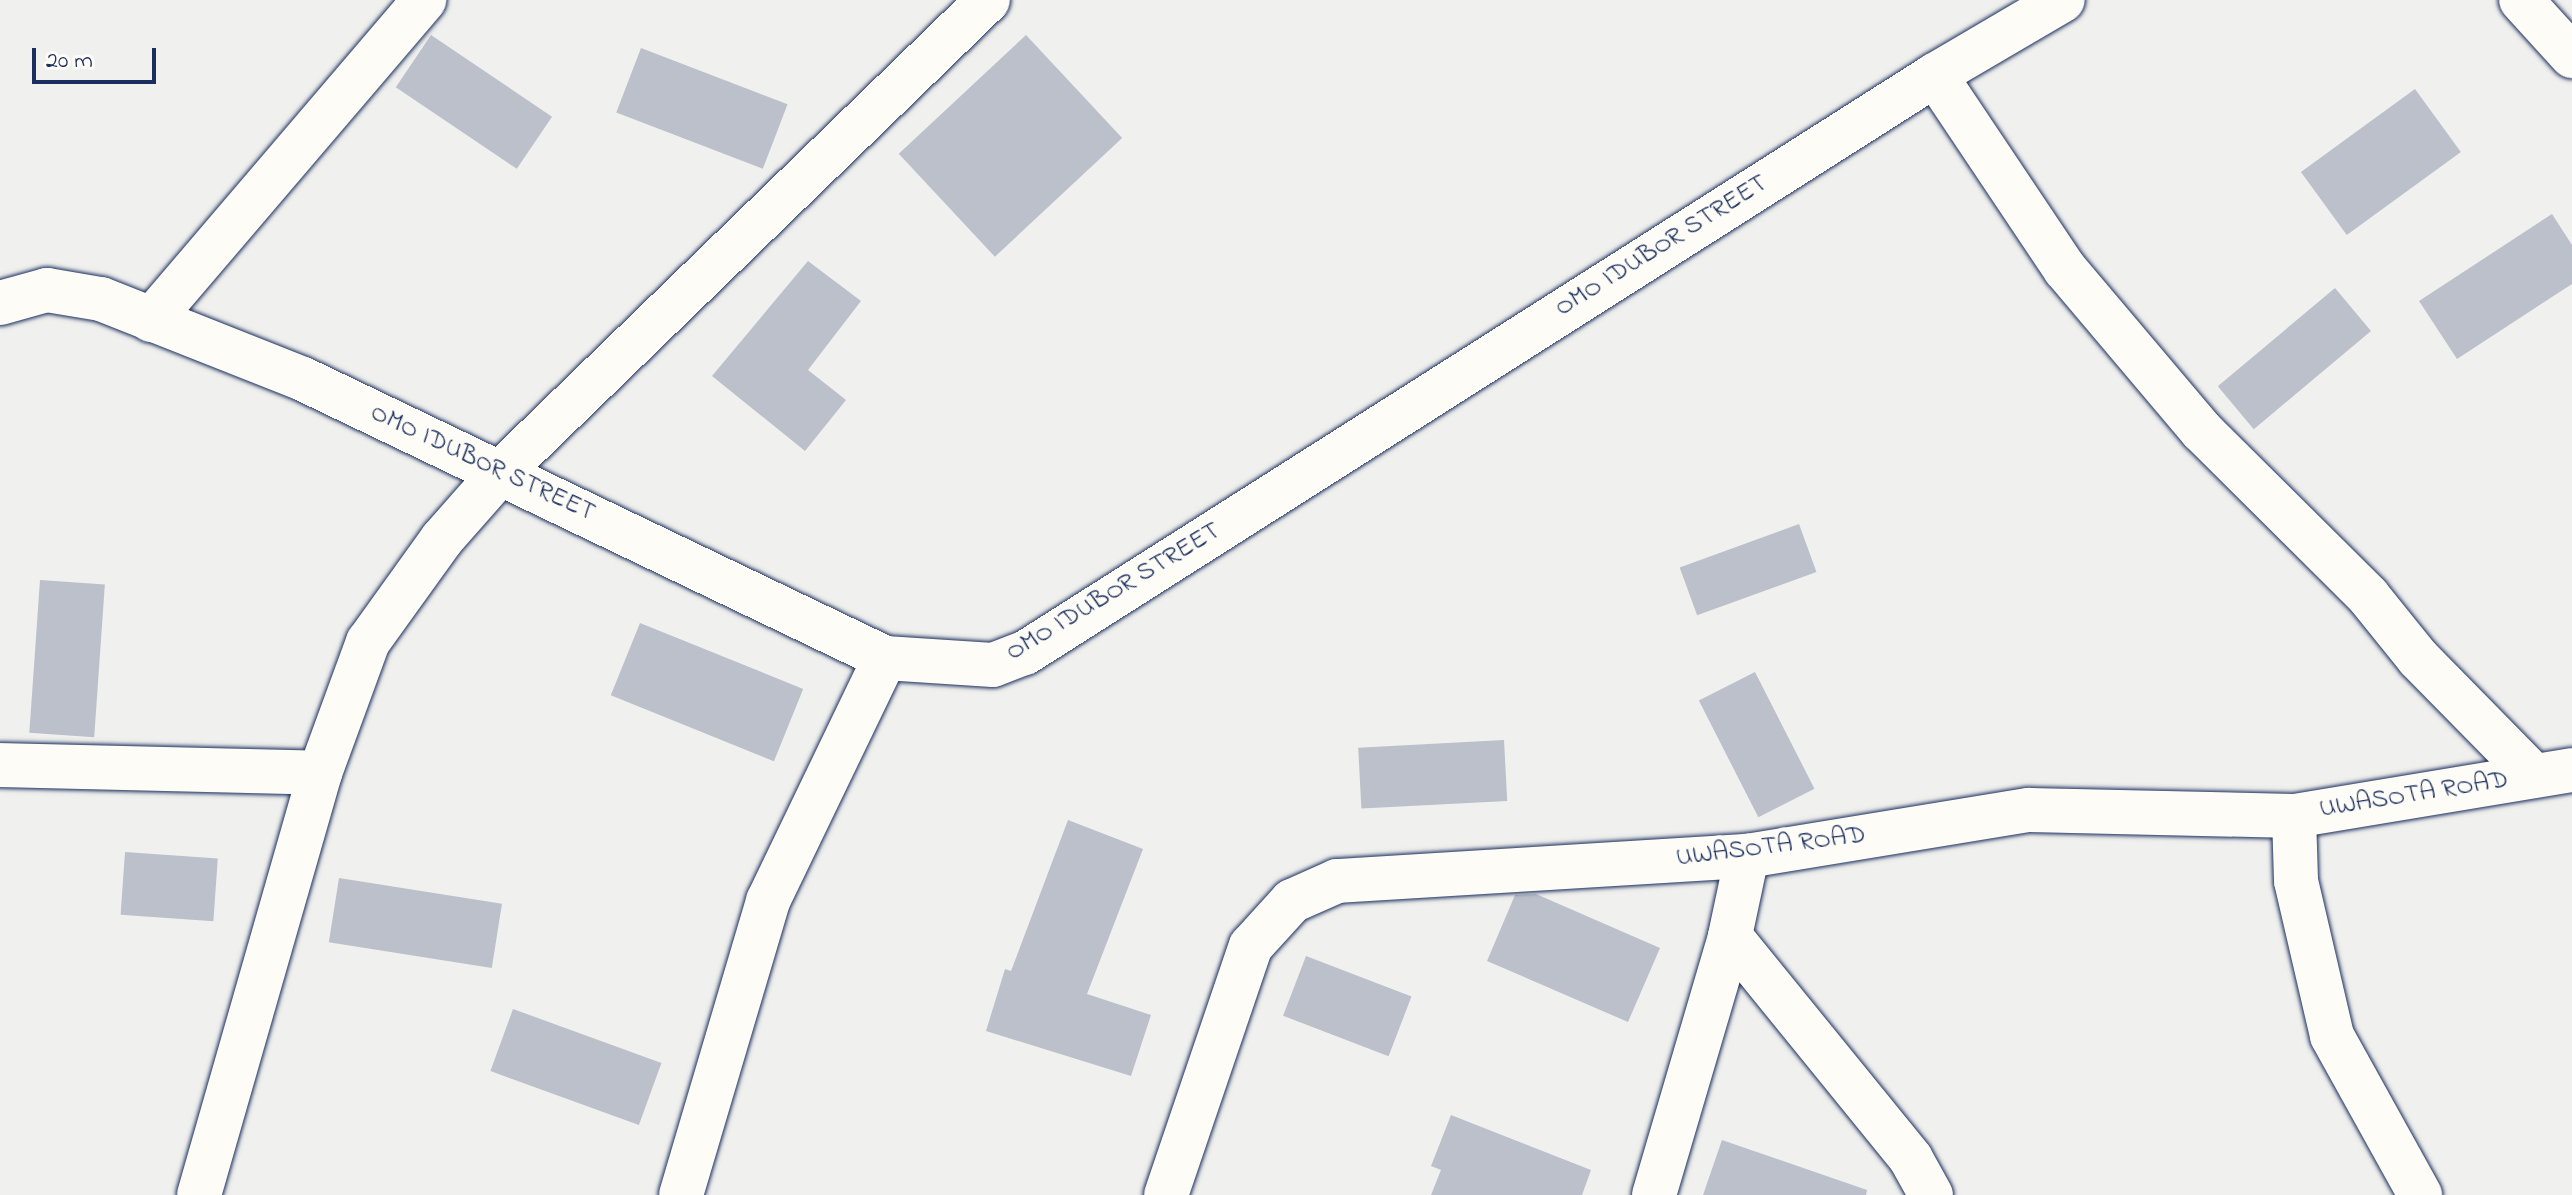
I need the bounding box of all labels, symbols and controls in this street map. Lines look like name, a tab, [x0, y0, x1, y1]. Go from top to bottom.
scale bar	[36, 32, 160, 82]
text: 20 m	[46, 44, 93, 79]
street label: OMO IDUBOR STREET	[1550, 169, 1774, 325]
street label: OMO IDUBOR STREET	[365, 398, 599, 530]
street label: OMO IDUBOR STREET	[1001, 517, 1227, 669]
street label: UWASOTA ROAD	[2317, 766, 2511, 826]
street label: UWASOTA ROAD	[1675, 821, 1867, 875]

